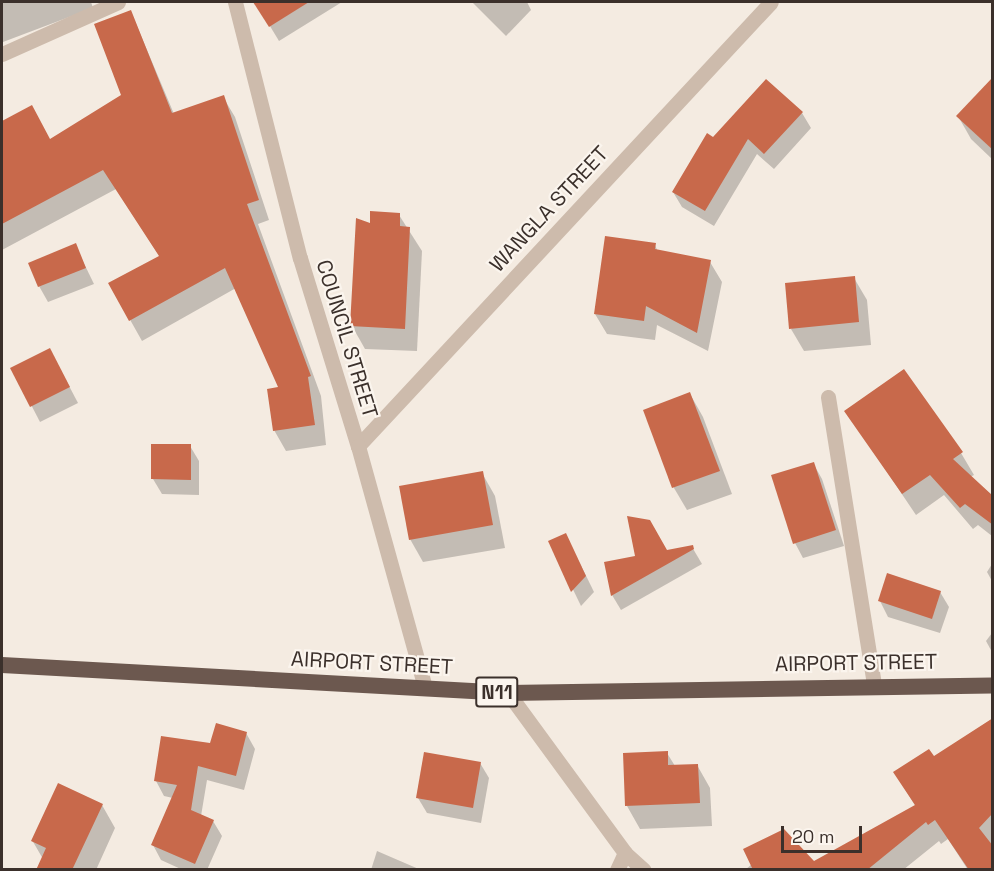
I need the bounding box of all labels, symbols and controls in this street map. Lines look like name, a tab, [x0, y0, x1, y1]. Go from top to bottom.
street label: WANGLA STREET	[484, 141, 614, 277]
street label: COUNCIL STREET	[311, 257, 383, 421]
street label: AIRPORT STREET	[290, 646, 454, 680]
street label: AIRPORT STREET	[774, 649, 938, 677]
road number: N11	[474, 675, 520, 709]
scale bar	[784, 814, 865, 852]
text: 20 m	[792, 825, 835, 848]

